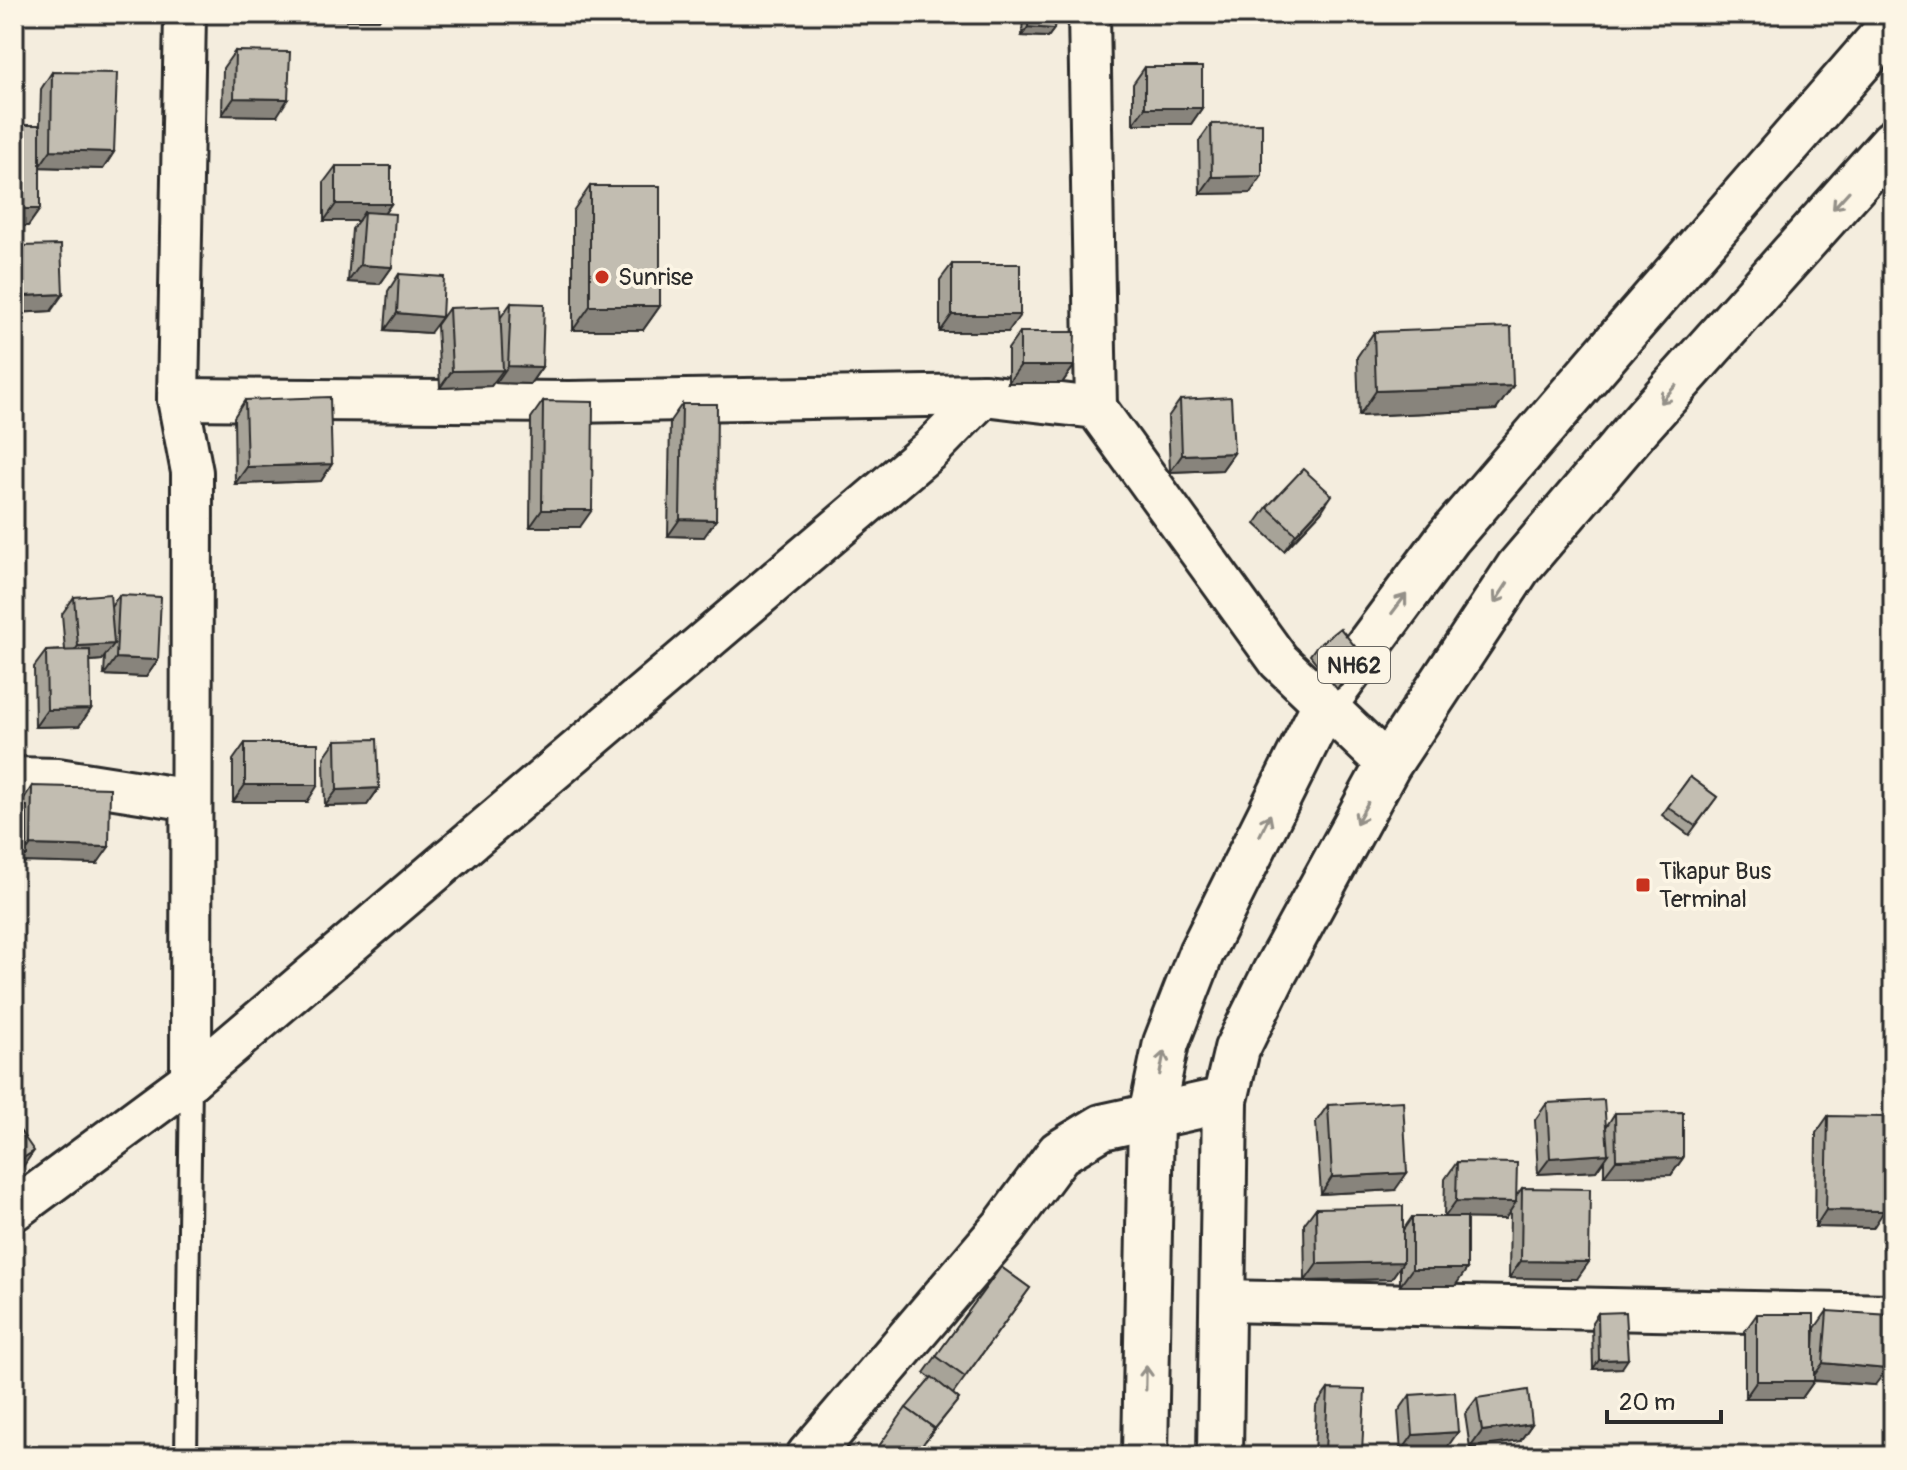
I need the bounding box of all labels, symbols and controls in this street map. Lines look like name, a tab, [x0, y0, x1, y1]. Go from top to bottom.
one-way arrow	[1832, 190, 1850, 210]
place label: Sunrise	[618, 263, 693, 292]
marker: Sunrise	[593, 268, 611, 286]
one-way arrow	[1659, 384, 1677, 404]
one-way arrow	[1493, 582, 1509, 604]
one-way arrow	[1391, 594, 1408, 615]
road number: NH62	[1318, 647, 1390, 683]
one-way arrow	[1354, 801, 1370, 824]
one-way arrow	[1257, 814, 1273, 838]
place label: Tikapur Bus Terminal	[1659, 857, 1772, 914]
marker: Tikapur Bus Terminal	[1634, 876, 1652, 894]
one-way arrow	[1155, 1051, 1170, 1076]
one-way arrow	[1138, 1365, 1154, 1392]
scale bar	[1607, 1374, 1721, 1424]
text: 20 m	[1619, 1388, 1675, 1417]

